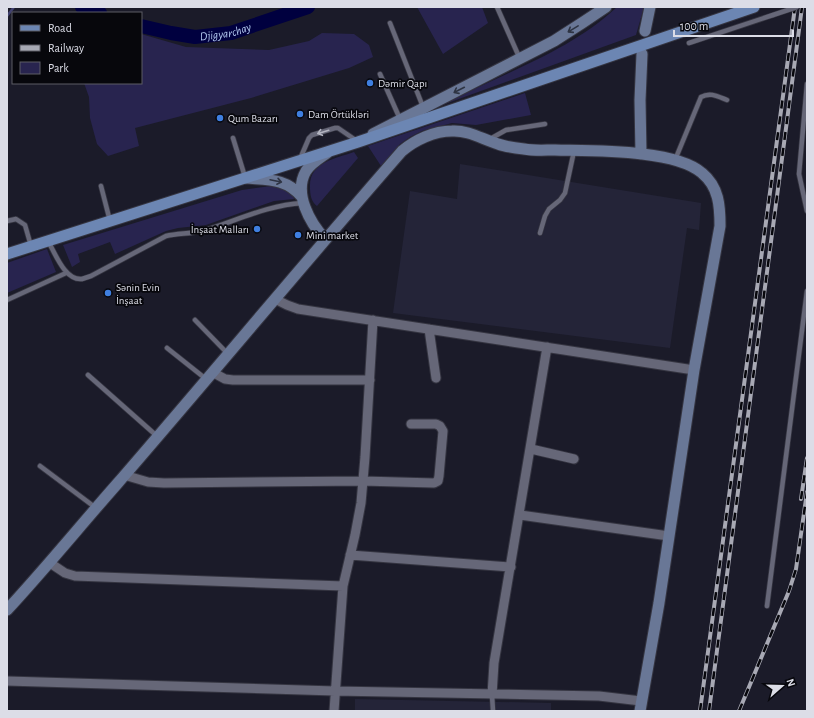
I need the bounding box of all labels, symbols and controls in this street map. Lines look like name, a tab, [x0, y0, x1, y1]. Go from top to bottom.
legend	[12, 12, 142, 84]
scale bar	[674, 12, 793, 38]
text: 100 m	[680, 20, 708, 32]
water label: Djigyarchay	[199, 21, 253, 43]
text: Road	[48, 22, 72, 34]
one-way arrow	[568, 25, 579, 33]
text: Railway	[48, 42, 84, 55]
text: Park	[48, 62, 69, 74]
marker: Dəmir Qapı	[365, 78, 375, 88]
place label: Dəmir Qapı	[378, 78, 427, 89]
one-way arrow	[453, 87, 465, 94]
marker: Dam Örtükləri	[295, 109, 305, 119]
place label: Dam Örtükləri	[308, 109, 369, 120]
marker: Qum Bazarı	[215, 113, 225, 123]
place label: Qum Bazarı	[228, 113, 278, 124]
one-way arrow	[317, 129, 330, 136]
one-way arrow	[269, 177, 282, 185]
place label: İnşaat Malları	[191, 224, 249, 235]
marker: İnşaat Malları	[252, 224, 262, 234]
marker: Mini market	[293, 230, 303, 240]
place label: Mini market	[306, 230, 359, 241]
place label: Sənin Evin İnşaat	[116, 282, 160, 306]
marker: Sənin Evin İnşaat	[103, 288, 113, 298]
north arrow	[762, 666, 802, 706]
text: N	[784, 677, 797, 688]

